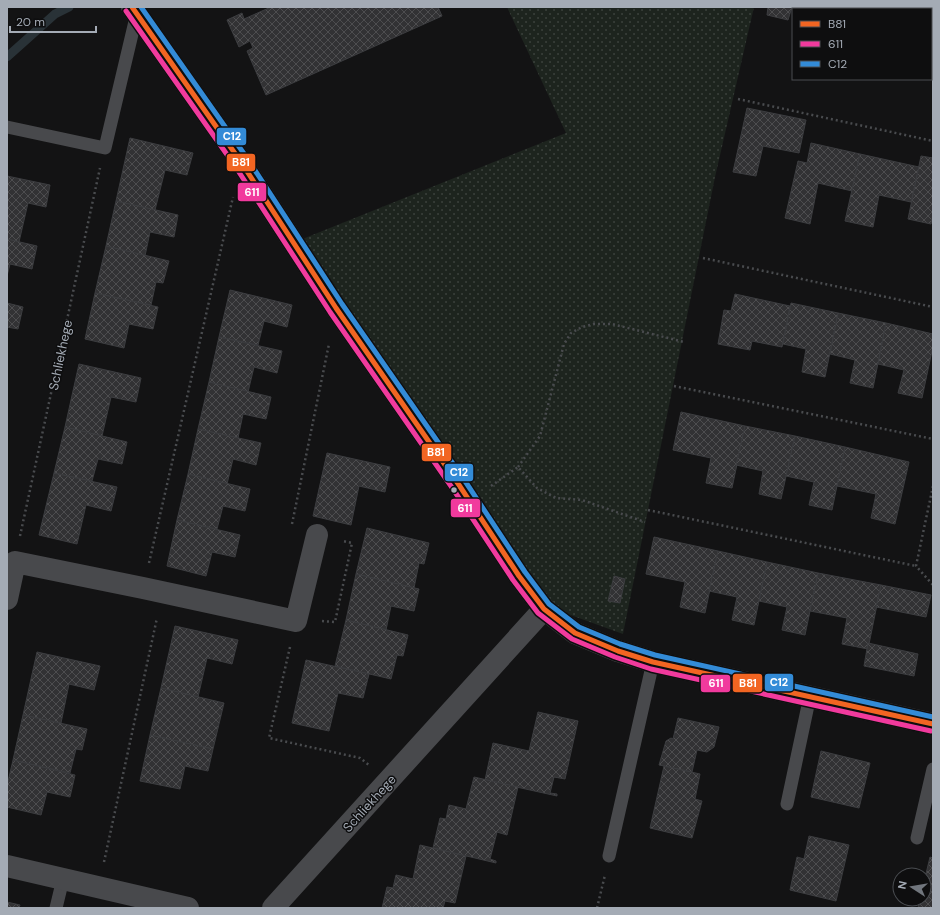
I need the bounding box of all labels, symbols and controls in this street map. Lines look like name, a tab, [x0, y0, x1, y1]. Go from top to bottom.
scale bar	[10, 8, 96, 34]
legend	[792, 8, 932, 80]
text: 20 m	[16, 14, 45, 30]
text: B81	[828, 16, 846, 32]
text: 611	[828, 36, 843, 52]
text: C12	[828, 56, 847, 72]
line badge: C12	[216, 127, 247, 146]
text: C12	[223, 129, 241, 143]
line badge: B81	[226, 153, 256, 172]
text: B81	[232, 155, 250, 169]
line badge: 611	[237, 182, 267, 202]
text: 611	[245, 185, 259, 199]
street label: Schliekhege	[45, 318, 76, 392]
line badge: B81	[421, 443, 452, 462]
text: B81	[427, 445, 445, 459]
line badge: C12	[444, 463, 474, 482]
text: C12	[450, 465, 468, 479]
unlabelled marker	[449, 485, 459, 495]
line badge: 611	[450, 498, 481, 518]
text: 611	[458, 501, 472, 515]
line badge: B81	[732, 673, 763, 693]
line badge: C12	[764, 673, 794, 692]
line badge: 611	[700, 674, 731, 693]
text: C12	[770, 675, 788, 689]
text: 611	[709, 676, 723, 690]
text: B81	[739, 676, 757, 690]
street label: Schliekhege	[339, 771, 400, 836]
north arrow	[892, 867, 932, 907]
text: N	[895, 880, 910, 890]

